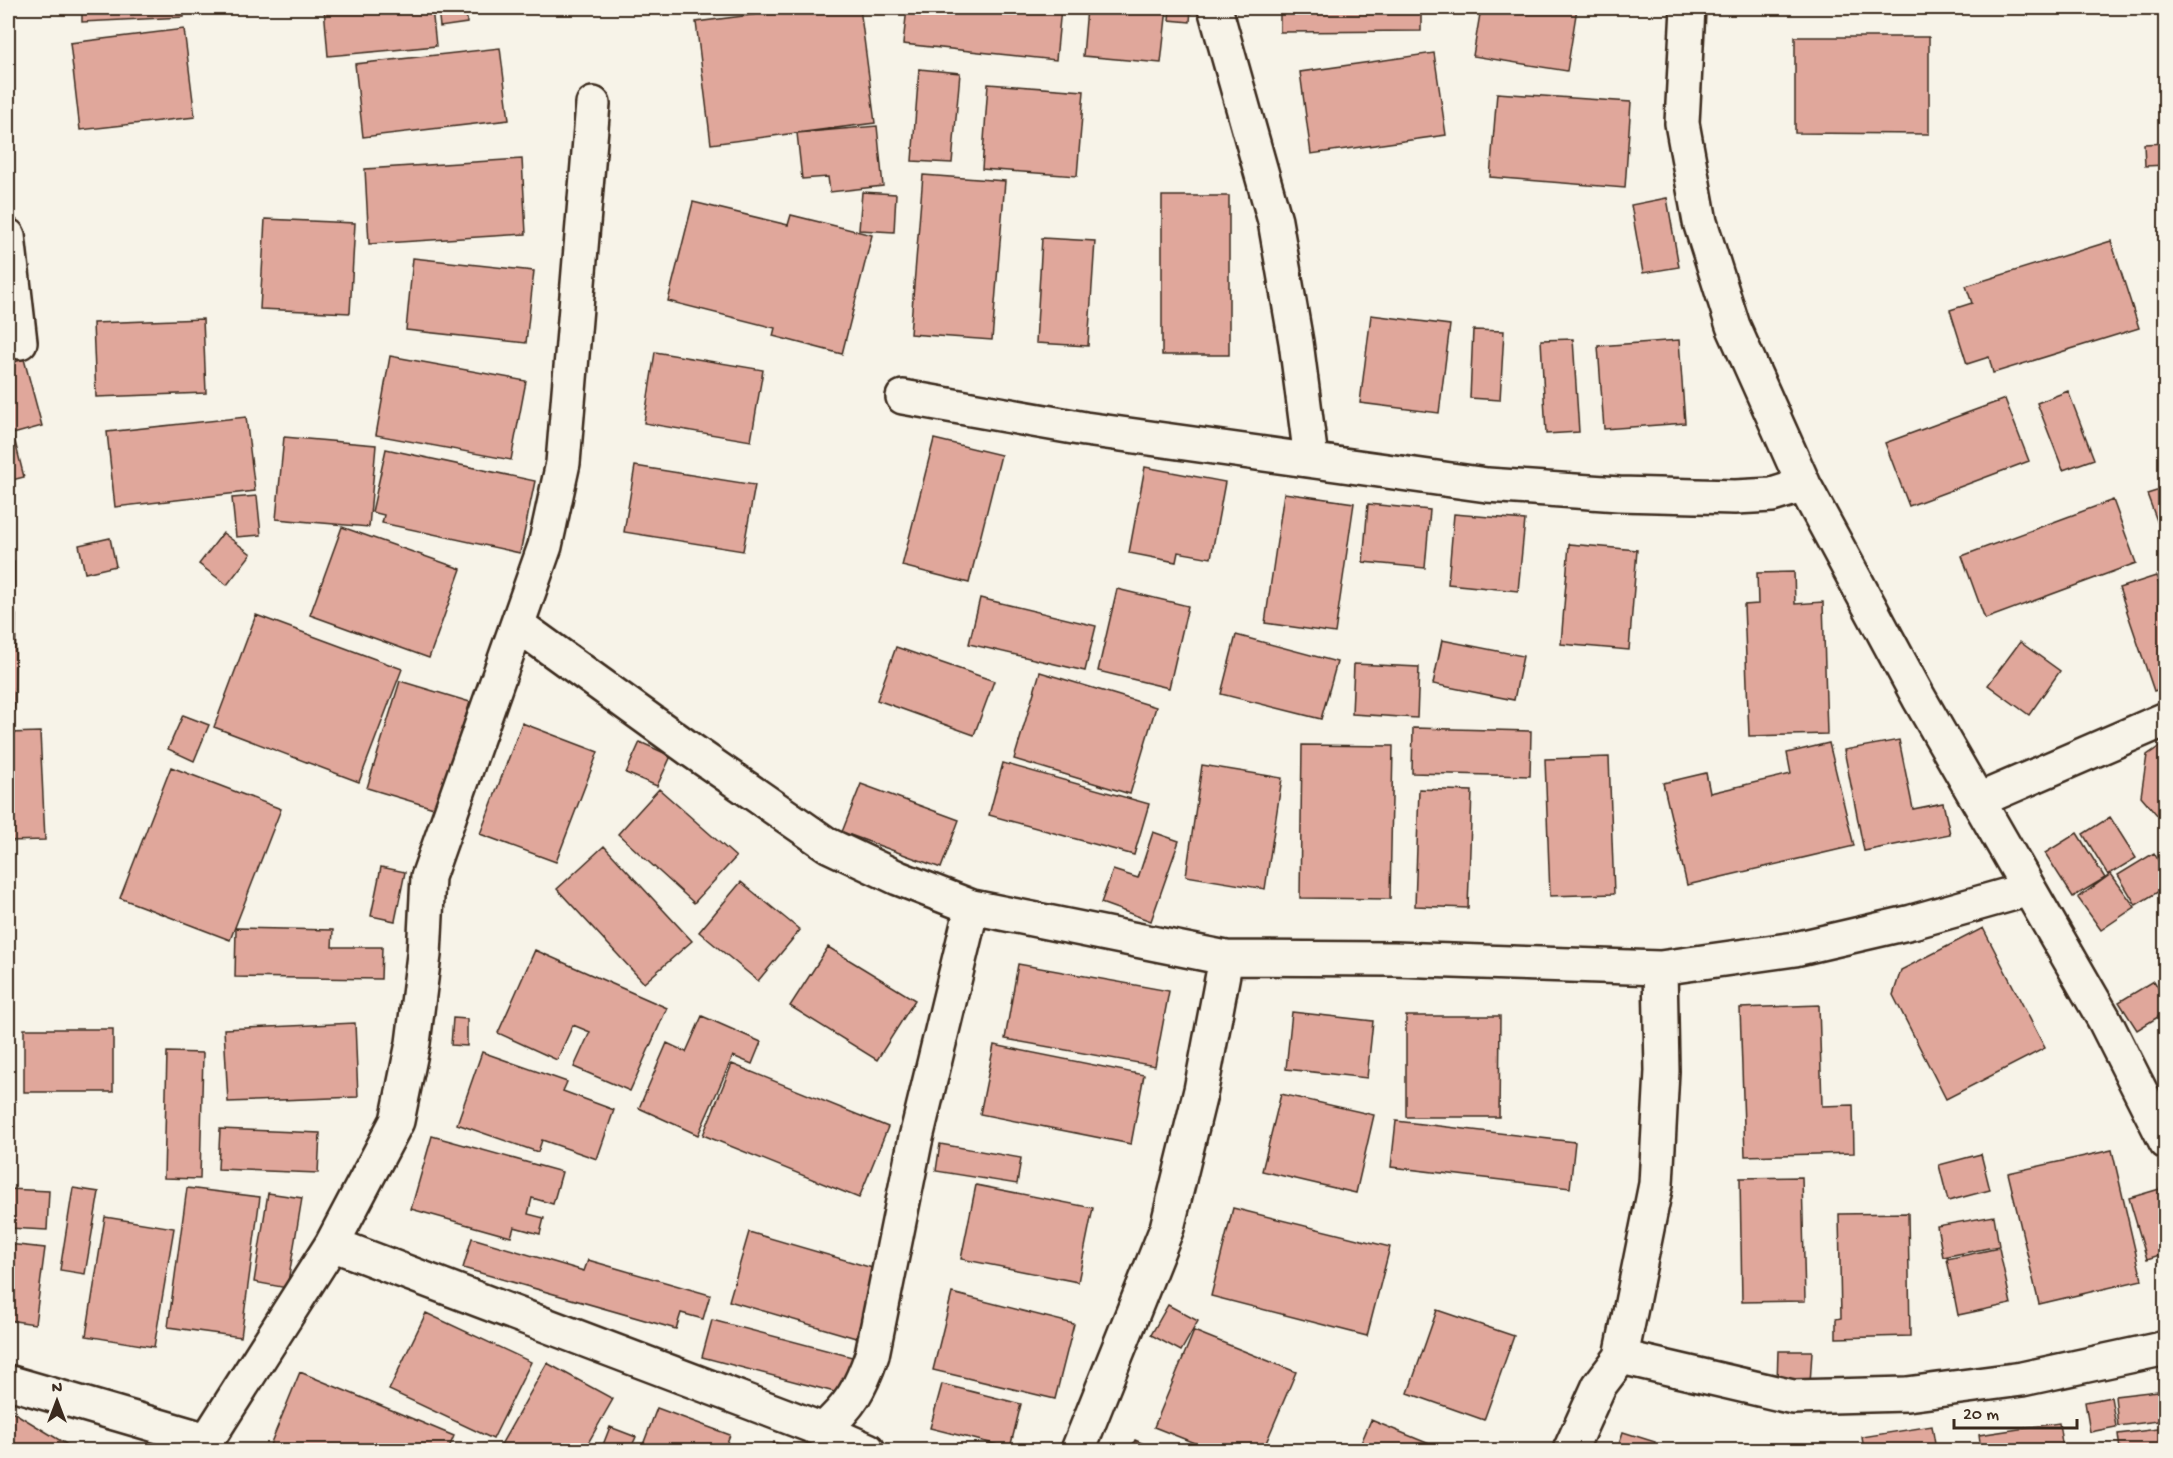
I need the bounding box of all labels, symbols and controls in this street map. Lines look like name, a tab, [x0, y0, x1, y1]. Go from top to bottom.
north arrow	[27, 1371, 87, 1431]
text: N	[52, 1380, 63, 1399]
scale bar	[1954, 1392, 2077, 1430]
text: 20 m	[1963, 1405, 1999, 1426]

